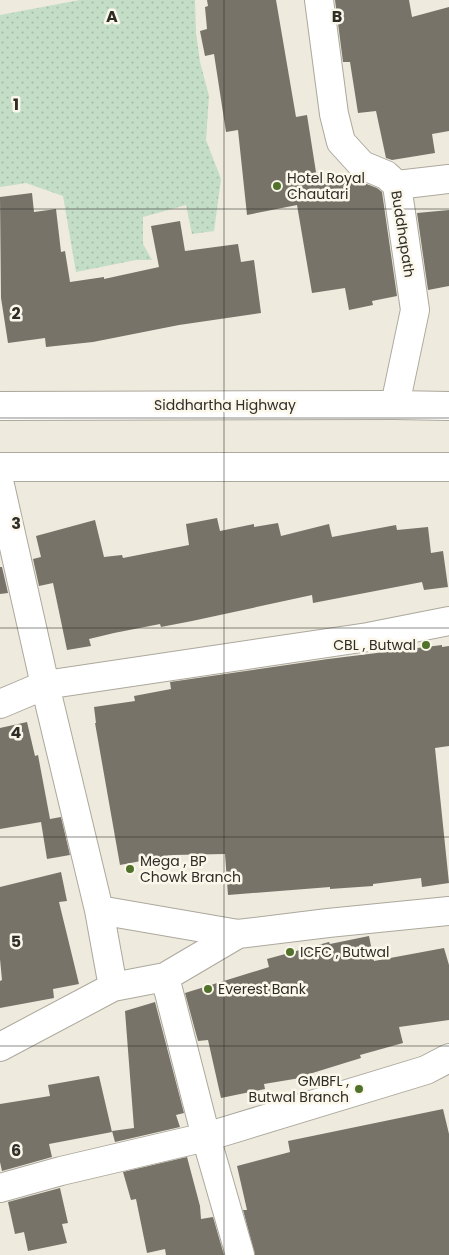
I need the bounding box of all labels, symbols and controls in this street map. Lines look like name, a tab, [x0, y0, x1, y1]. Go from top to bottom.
text: A	[106, 5, 118, 28]
text: B	[332, 5, 342, 28]
text: 1	[13, 93, 19, 116]
place label: Hotel Royal Chautari	[287, 168, 365, 204]
marker: Hotel Royal Chautari	[271, 180, 283, 192]
street label: Buddhapath	[386, 189, 420, 279]
text: 2	[11, 302, 21, 325]
street label: Siddhartha Highway	[154, 395, 296, 415]
text: 3	[11, 512, 21, 535]
place label: CBL , Butwal	[333, 635, 416, 655]
marker: CBL , Butwal	[420, 639, 432, 651]
text: 4	[11, 721, 22, 744]
place label: Mega , BP Chowk Branch	[140, 851, 241, 887]
marker: Mega , BP Chowk Branch	[124, 863, 136, 875]
text: 5	[11, 930, 21, 953]
place label: ICFC , Butwal	[300, 942, 389, 962]
marker: ICFC , Butwal	[284, 946, 296, 958]
place label: Everest Bank	[218, 979, 307, 999]
marker: Everest Bank	[202, 983, 214, 995]
place label: GMBFL , Butwal Branch	[249, 1071, 349, 1107]
marker: GMBFL , Butwal Branch	[353, 1083, 365, 1095]
text: 6	[11, 1139, 21, 1162]

